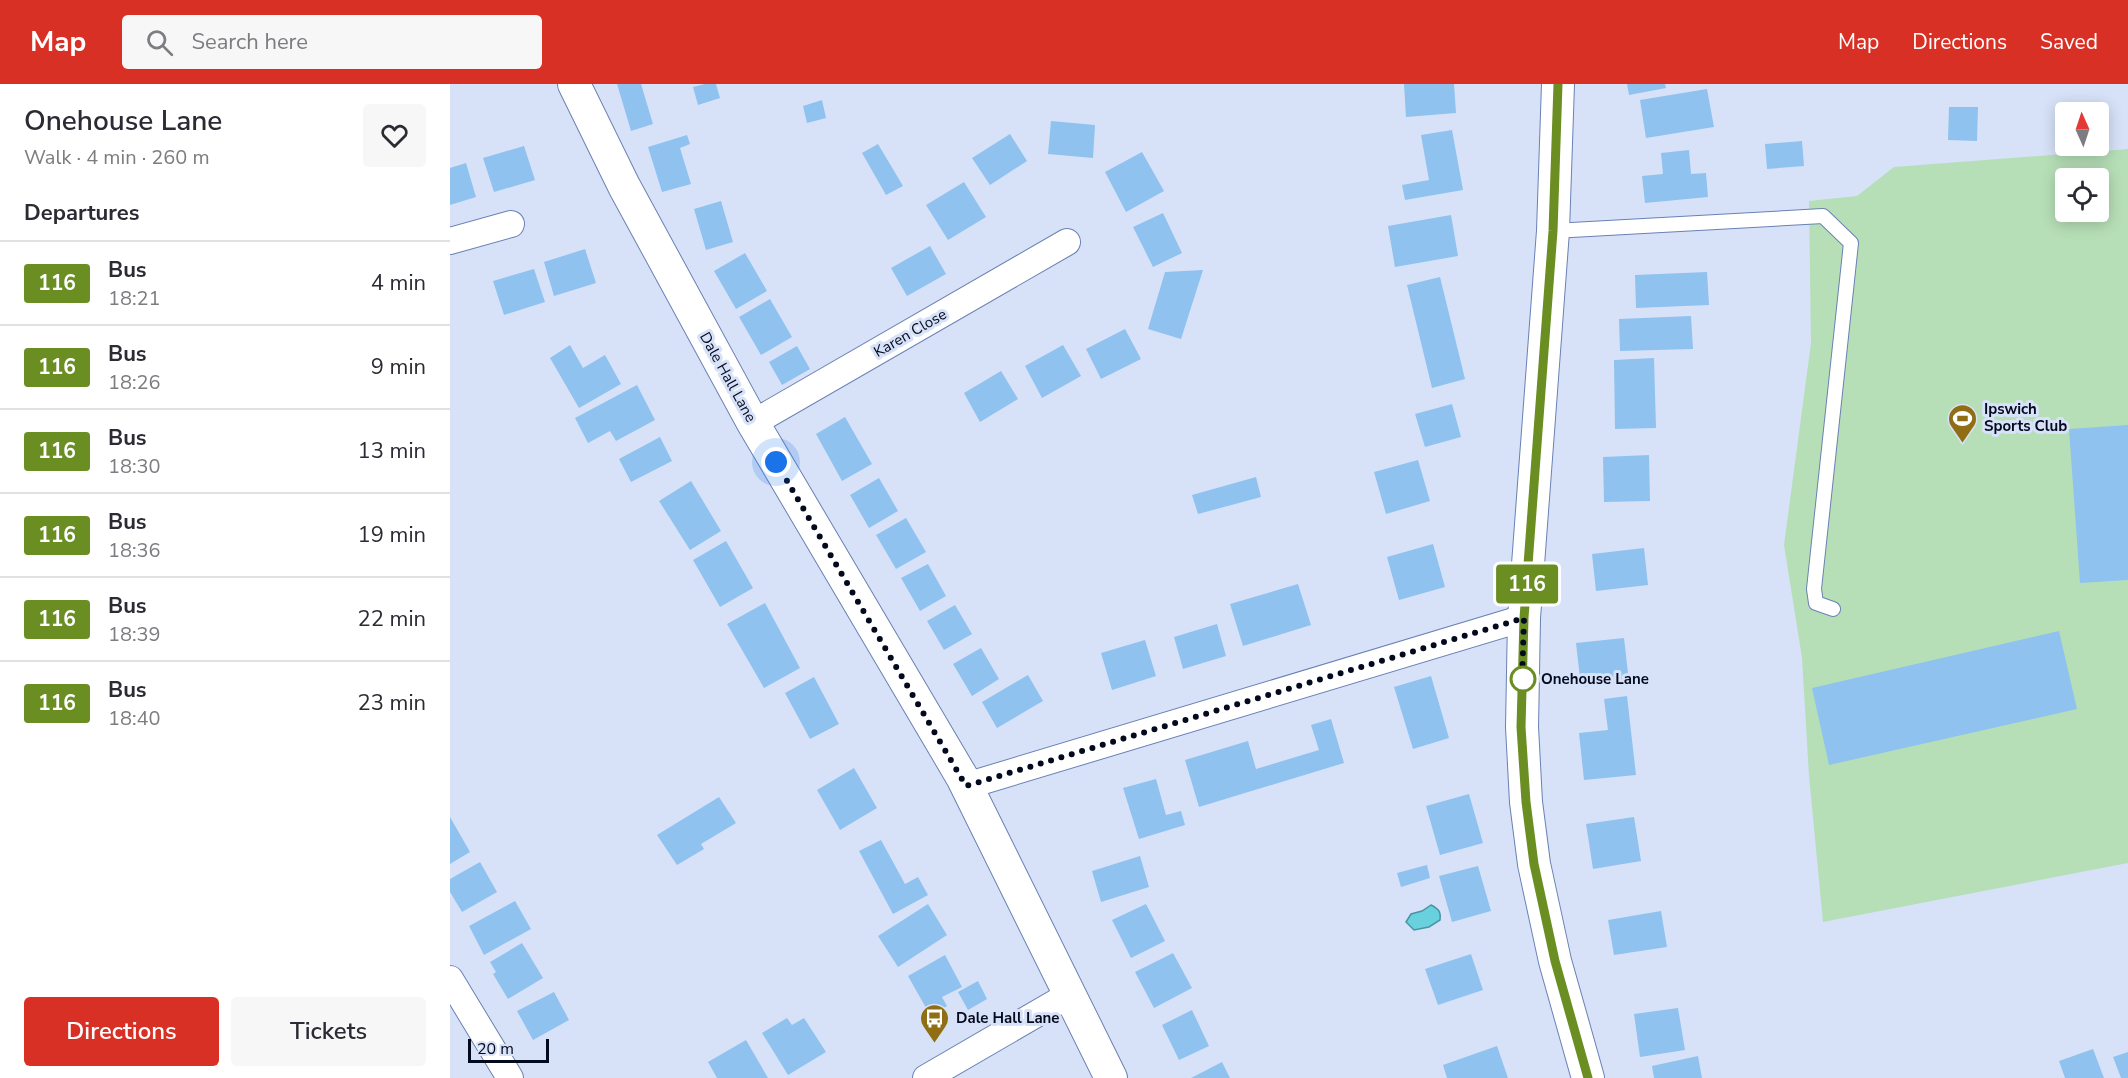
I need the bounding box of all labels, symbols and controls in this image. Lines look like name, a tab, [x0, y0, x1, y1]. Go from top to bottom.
search box	[122, 15, 542, 69]
text: Map	[30, 23, 86, 61]
icon: search	[143, 26, 176, 59]
text: Search here	[191, 27, 308, 57]
text: Map	[1838, 28, 1879, 56]
text: Directions	[1912, 28, 2007, 56]
text: Saved	[2040, 28, 2098, 56]
text: Onehouse Lane	[24, 102, 222, 140]
north arrow	[2055, 102, 2109, 156]
map controls	[2055, 102, 2109, 222]
button: heart	[363, 104, 426, 167]
text: Walk · 4 min · 260 m	[24, 144, 210, 171]
button: locate	[2055, 168, 2109, 222]
text: Departures	[24, 198, 139, 228]
text: Bus	[108, 255, 147, 285]
text: 4 min	[371, 268, 426, 298]
text: 116	[38, 269, 76, 297]
text: 18:21	[108, 285, 161, 312]
street label: Karen Close	[870, 304, 950, 362]
street label: Dale Hall Lane	[695, 328, 761, 426]
text: Bus	[108, 339, 147, 369]
text: 9 min	[371, 352, 426, 382]
text: 116	[38, 353, 76, 381]
text: 18:26	[108, 369, 161, 396]
place label: Ipswich Sports Club	[1984, 399, 2067, 436]
sports icon: Ipswich Sports Club	[1947, 402, 1979, 444]
text: Bus	[108, 423, 147, 453]
text: 13 min	[358, 436, 426, 466]
text: 116	[38, 437, 76, 465]
your location	[761, 447, 791, 477]
text: 18:30	[108, 453, 161, 480]
text: Bus	[108, 507, 147, 537]
text: 19 min	[358, 520, 426, 550]
text: 116	[38, 521, 76, 549]
text: 18:36	[108, 537, 161, 564]
line badge: 116	[1492, 564, 1562, 604]
text: 116	[1508, 570, 1546, 598]
text: Bus	[108, 591, 147, 621]
text: 22 min	[358, 604, 426, 634]
text: 116	[38, 605, 76, 633]
text: 18:39	[108, 621, 161, 648]
marker: Onehouse Lane	[1510, 666, 1536, 692]
place label: Onehouse Lane	[1541, 669, 1649, 689]
text: Bus	[108, 675, 147, 705]
text: 23 min	[358, 688, 426, 718]
text: 116	[38, 689, 76, 717]
text: 18:40	[108, 705, 161, 732]
button: Directions	[24, 997, 219, 1066]
button: Tickets	[231, 997, 426, 1066]
bus stop icon: Dale Hall Lane	[919, 1002, 951, 1044]
place label: Dale Hall Lane	[956, 1008, 1060, 1028]
scale bar	[468, 1036, 549, 1064]
text: 20 m	[477, 1038, 514, 1060]

